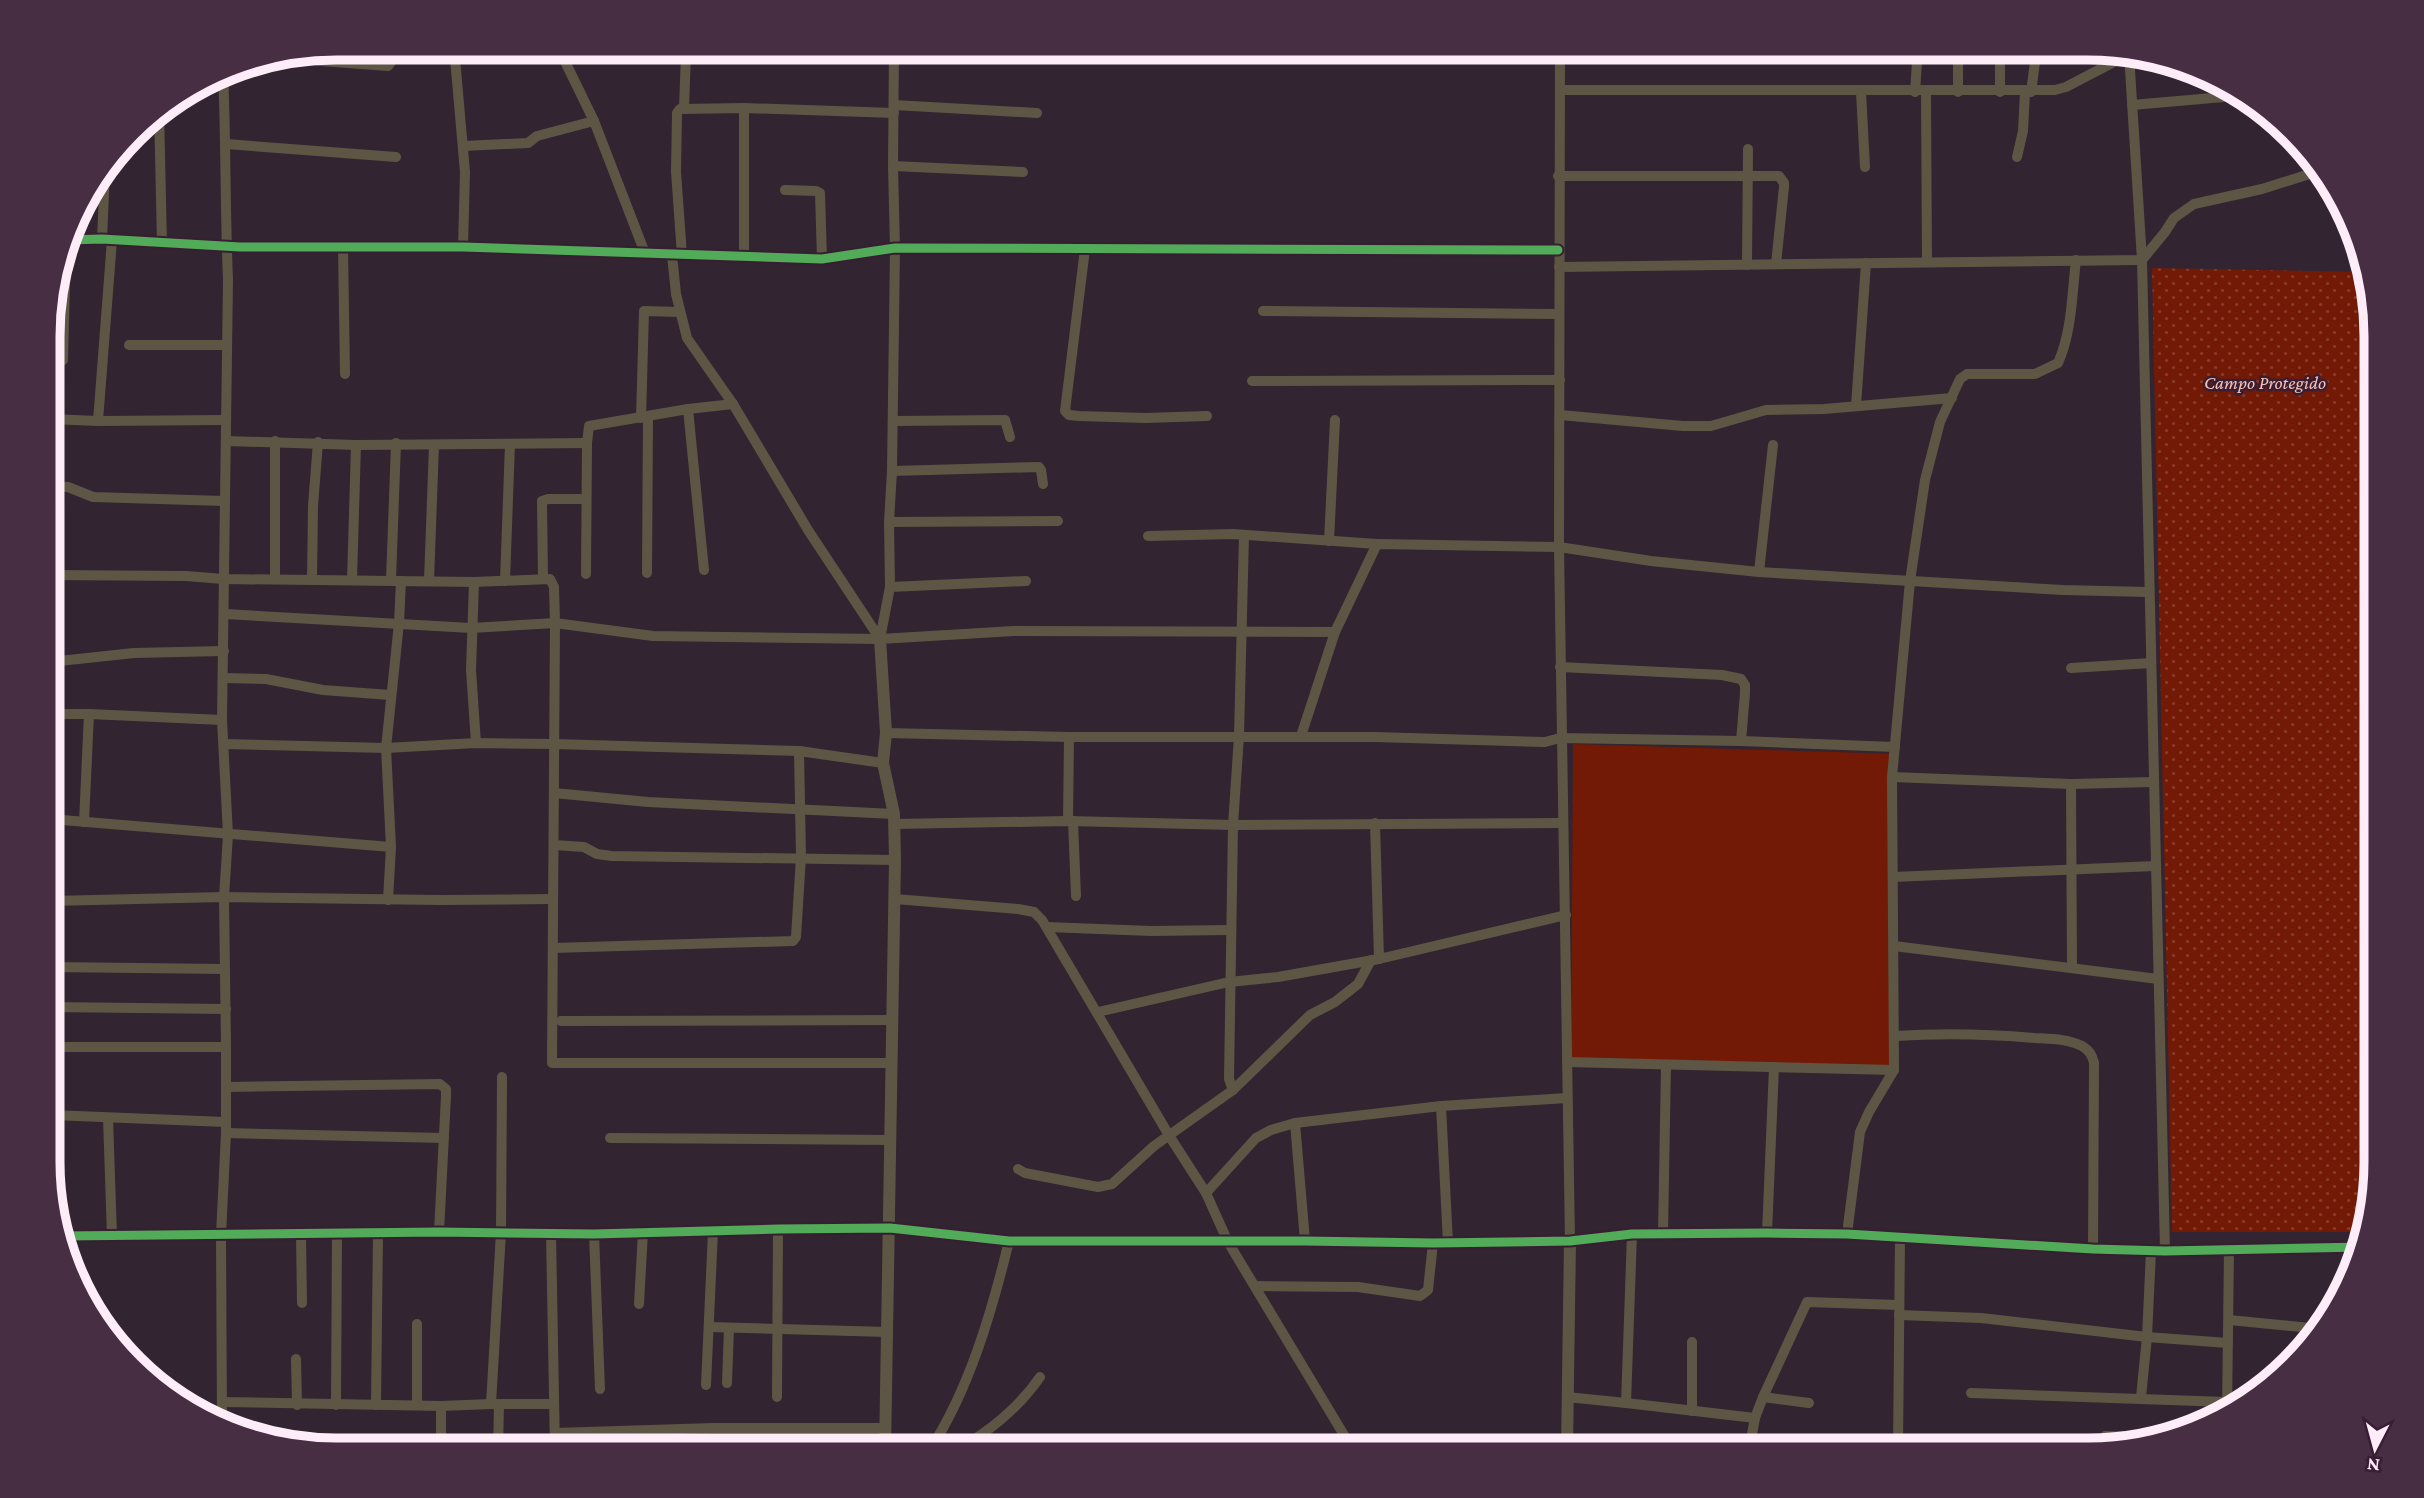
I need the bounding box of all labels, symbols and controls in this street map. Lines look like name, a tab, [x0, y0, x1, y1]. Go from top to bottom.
park label: Campo Protegido	[2204, 372, 2326, 393]
north arrow	[2340, 1414, 2410, 1484]
text: N	[2366, 1454, 2381, 1477]

